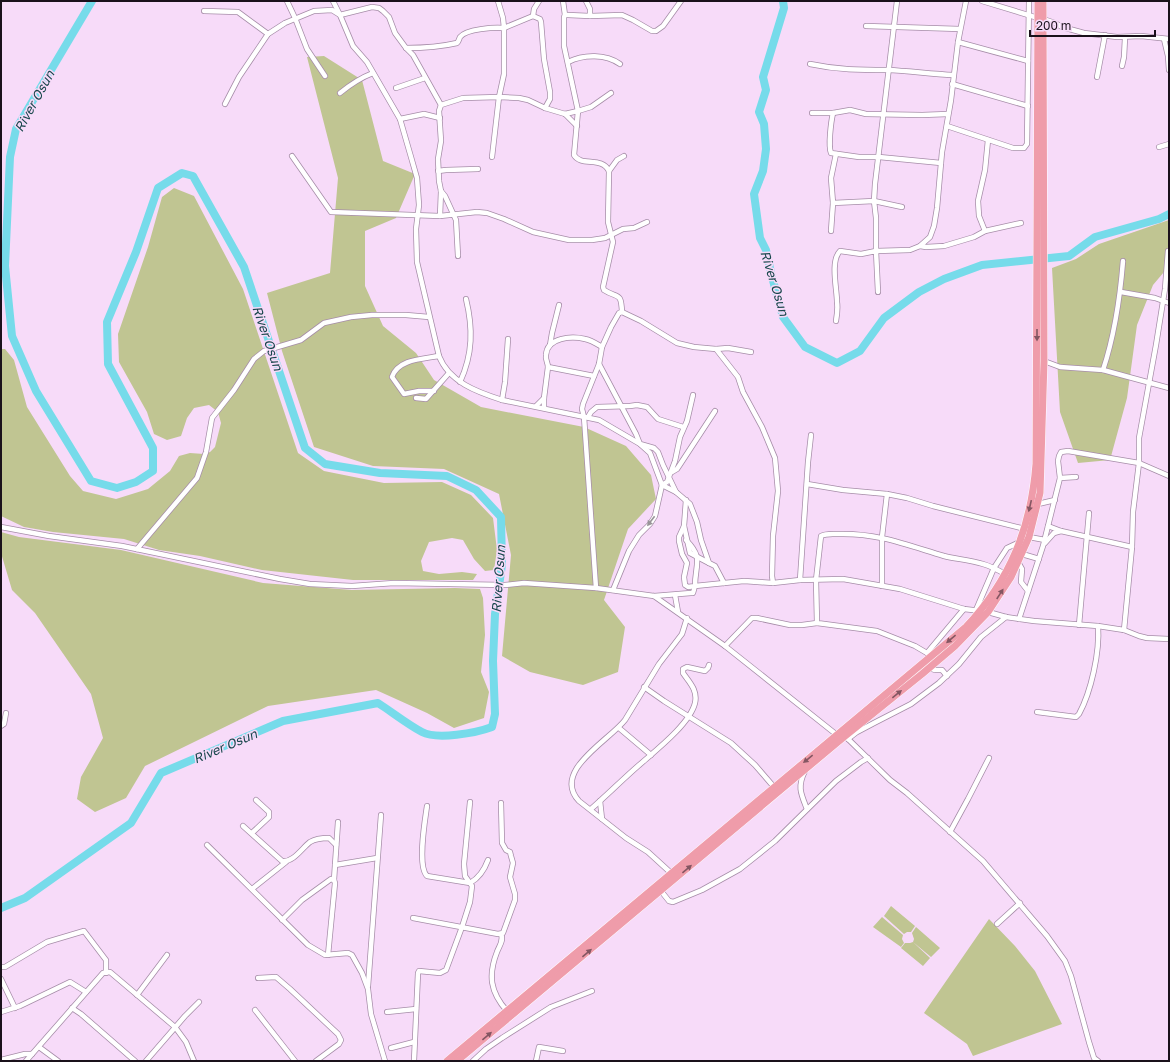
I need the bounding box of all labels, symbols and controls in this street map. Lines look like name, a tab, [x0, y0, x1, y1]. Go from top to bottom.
scale bar	[1030, 12, 1155, 38]
text: 200 m	[1036, 18, 1071, 33]
water label: River Osun	[11, 67, 58, 134]
water label: River Osun	[757, 248, 793, 319]
water label: River Osun	[249, 303, 287, 373]
one-way arrow	[1034, 329, 1040, 342]
one-way arrow	[1027, 500, 1033, 512]
one-way arrow	[647, 516, 655, 527]
water label: River Osun	[488, 544, 508, 613]
one-way arrow	[996, 589, 1004, 600]
one-way arrow	[946, 635, 957, 644]
one-way arrow	[892, 689, 902, 698]
water label: River Osun	[191, 725, 260, 767]
one-way arrow	[803, 754, 814, 763]
one-way arrow	[681, 865, 692, 874]
one-way arrow	[582, 948, 592, 957]
one-way arrow	[482, 1032, 492, 1041]

